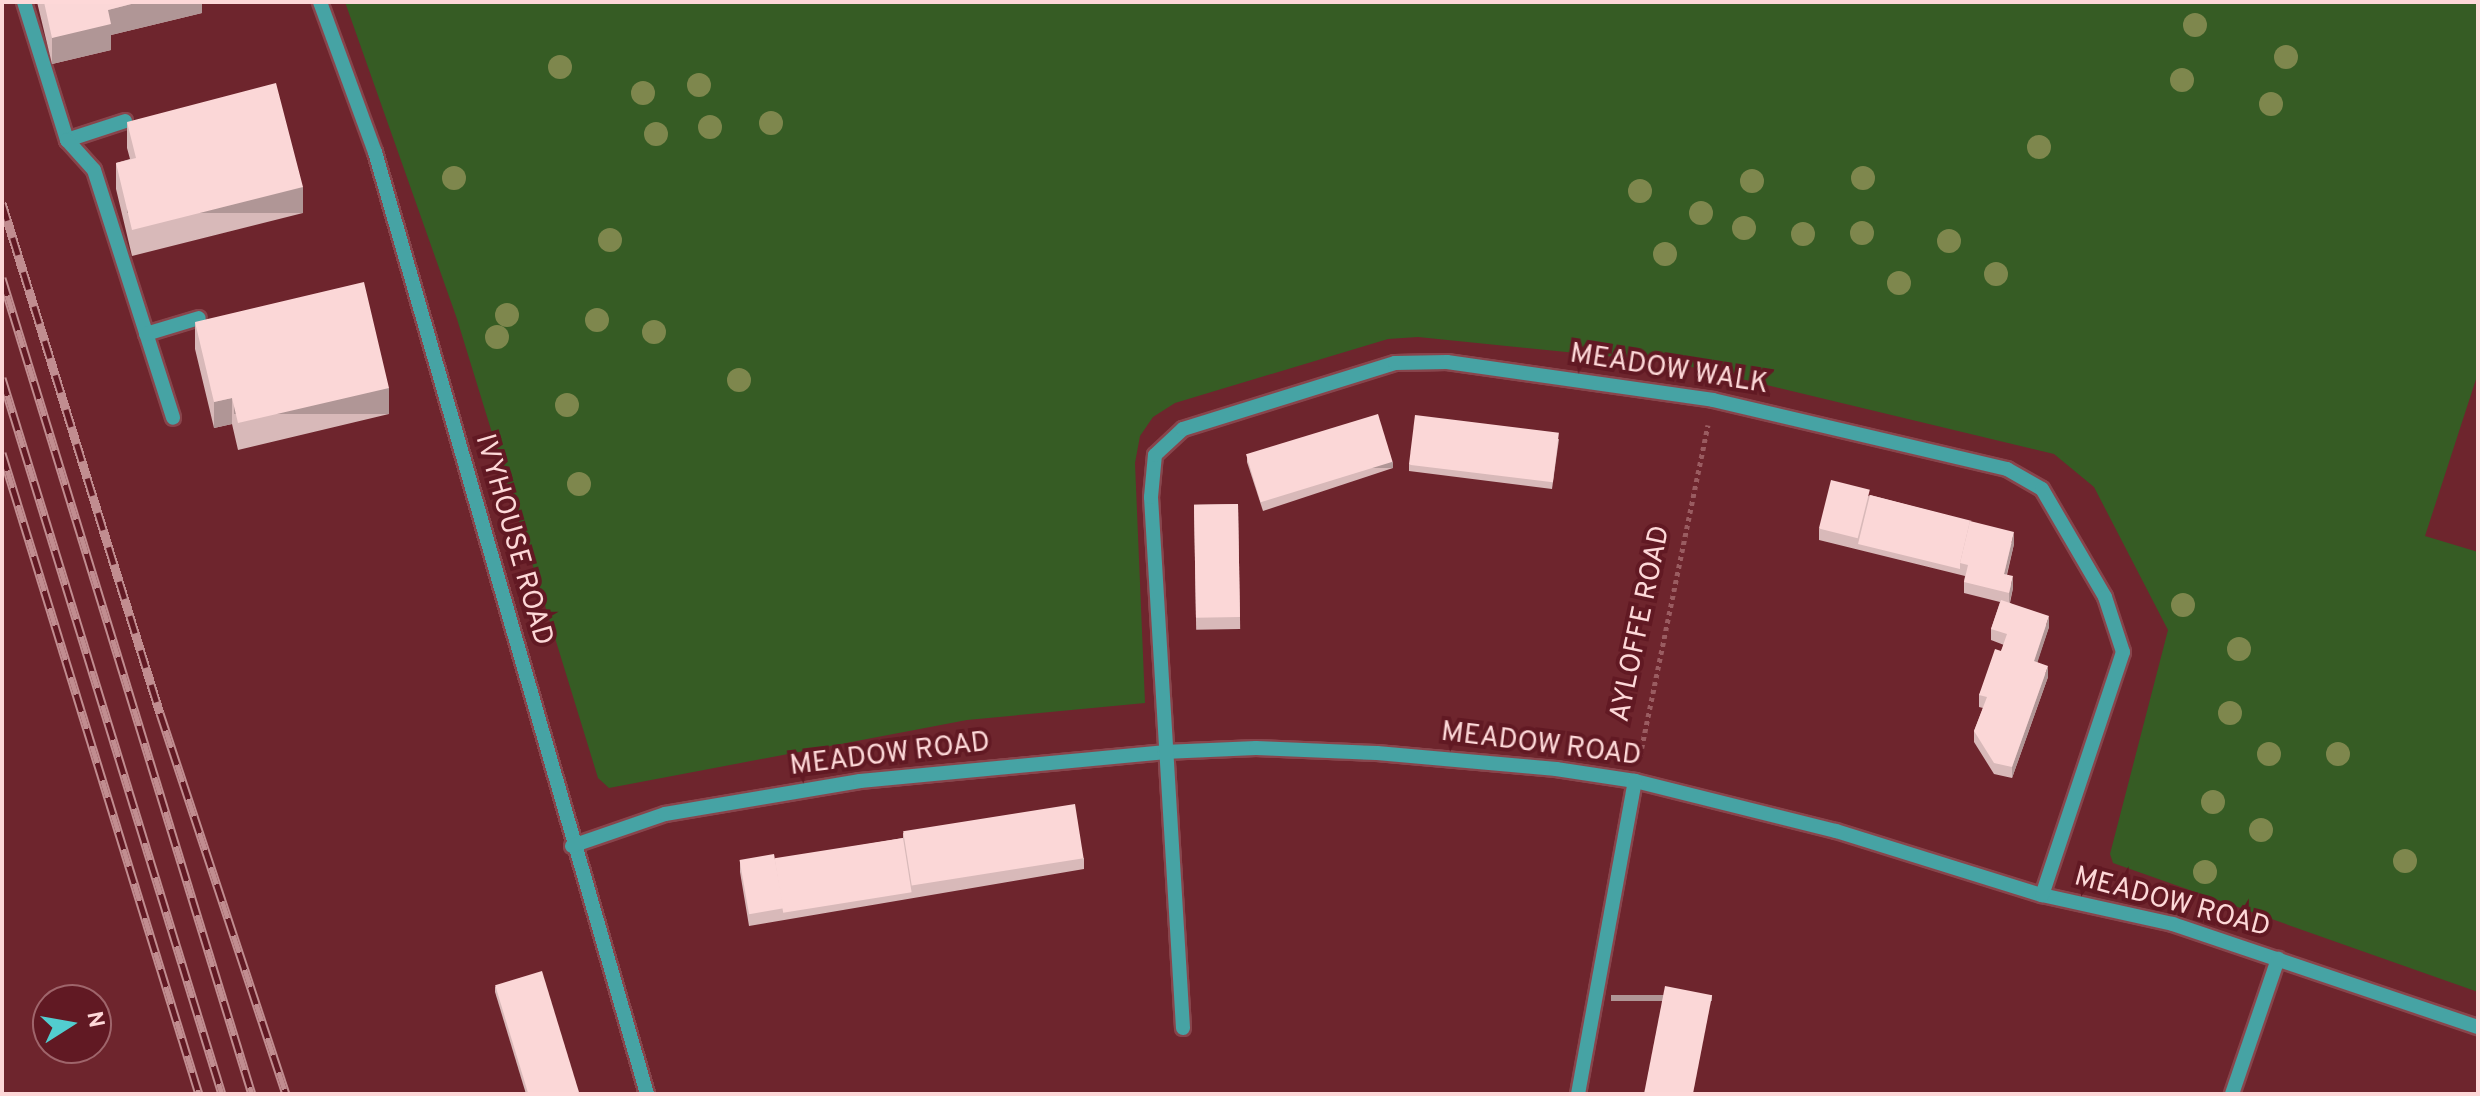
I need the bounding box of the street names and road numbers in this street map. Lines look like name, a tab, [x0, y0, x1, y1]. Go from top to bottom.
street label: MEADOW WALK	[1567, 338, 1771, 402]
street label: IVYHOUSE ROAD	[467, 431, 559, 649]
street label: AYLOFFE ROAD	[1604, 523, 1678, 725]
street label: MEADOW ROAD	[1439, 716, 1643, 774]
street label: MEADOW ROAD	[788, 726, 992, 784]
street label: MEADOW ROAD	[2070, 861, 2274, 945]

